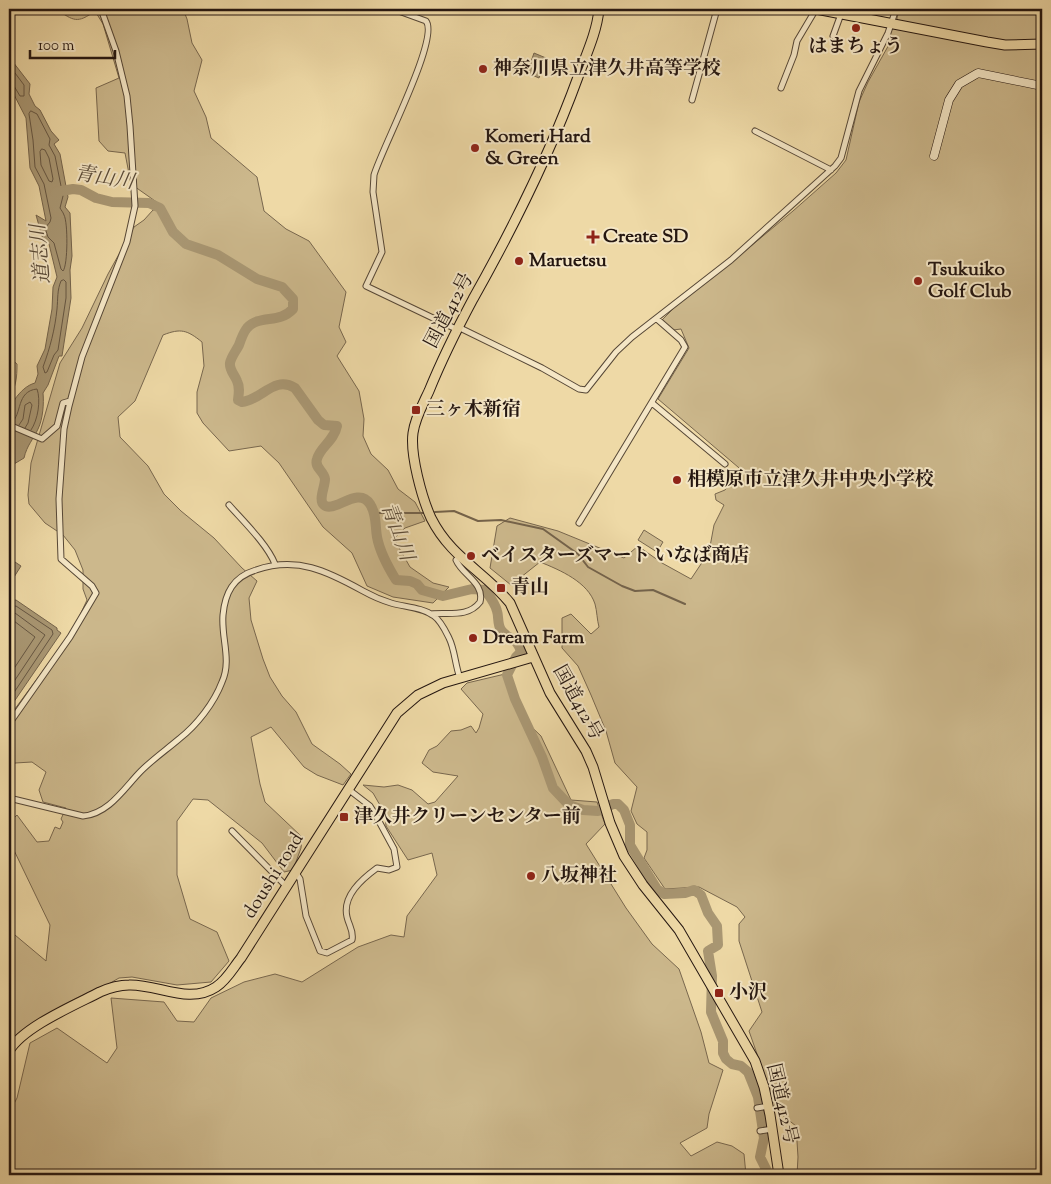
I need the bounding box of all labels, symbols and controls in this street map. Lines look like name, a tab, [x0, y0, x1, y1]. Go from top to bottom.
marker: はまちょう	[850, 22, 862, 34]
scale bar	[30, 28, 115, 60]
place label: はまちょう	[808, 34, 904, 61]
text: 100 m	[38, 36, 75, 57]
place label: 神奈川県立津久井高等学校	[493, 56, 721, 83]
marker: 神奈川県立津久井高等学校	[477, 63, 489, 75]
place label: Komeri Hard & Green	[485, 124, 591, 173]
marker: Komeri Hard & Green	[469, 142, 481, 154]
water label: 青山川	[72, 160, 138, 198]
water label: 道志川	[25, 221, 59, 285]
place label: Create SD	[603, 224, 688, 251]
marker: Create SD	[587, 231, 599, 243]
place label: Maruetsu	[529, 248, 607, 275]
marker: Maruetsu	[513, 255, 525, 267]
place label: Tsukuiko Golf Club	[928, 257, 1012, 306]
street label: 国道412号	[419, 268, 481, 354]
marker: Tsukuiko Golf Club	[912, 275, 924, 287]
place label: 三ヶ木新宿	[426, 397, 521, 424]
marker: 三ヶ木新宿	[410, 404, 422, 416]
place label: 相模原市立津久井中央小学校	[687, 467, 934, 494]
marker: 相模原市立津久井中央小学校	[671, 474, 683, 486]
water label: 青山川	[372, 499, 421, 567]
place label: ベイスターズマート いなば商店	[481, 543, 750, 570]
marker: ベイスターズマート いなば商店	[465, 550, 477, 562]
place label: 青山	[511, 575, 549, 602]
marker: 青山	[495, 582, 507, 594]
place label: Dream Farm	[483, 625, 584, 652]
marker: Dream Farm	[467, 632, 479, 644]
street label: 国道412号	[545, 661, 609, 745]
place label: 津久井クリーンセンター前	[354, 804, 581, 831]
marker: 津久井クリーンセンター前	[338, 811, 350, 823]
street label: doushi road	[237, 828, 311, 924]
place label: 八坂神社	[541, 863, 617, 890]
marker: 八坂神社	[525, 870, 537, 882]
place label: 小沢	[729, 980, 767, 1007]
marker: 小沢	[713, 987, 725, 999]
street label: 国道412号	[759, 1061, 803, 1147]

